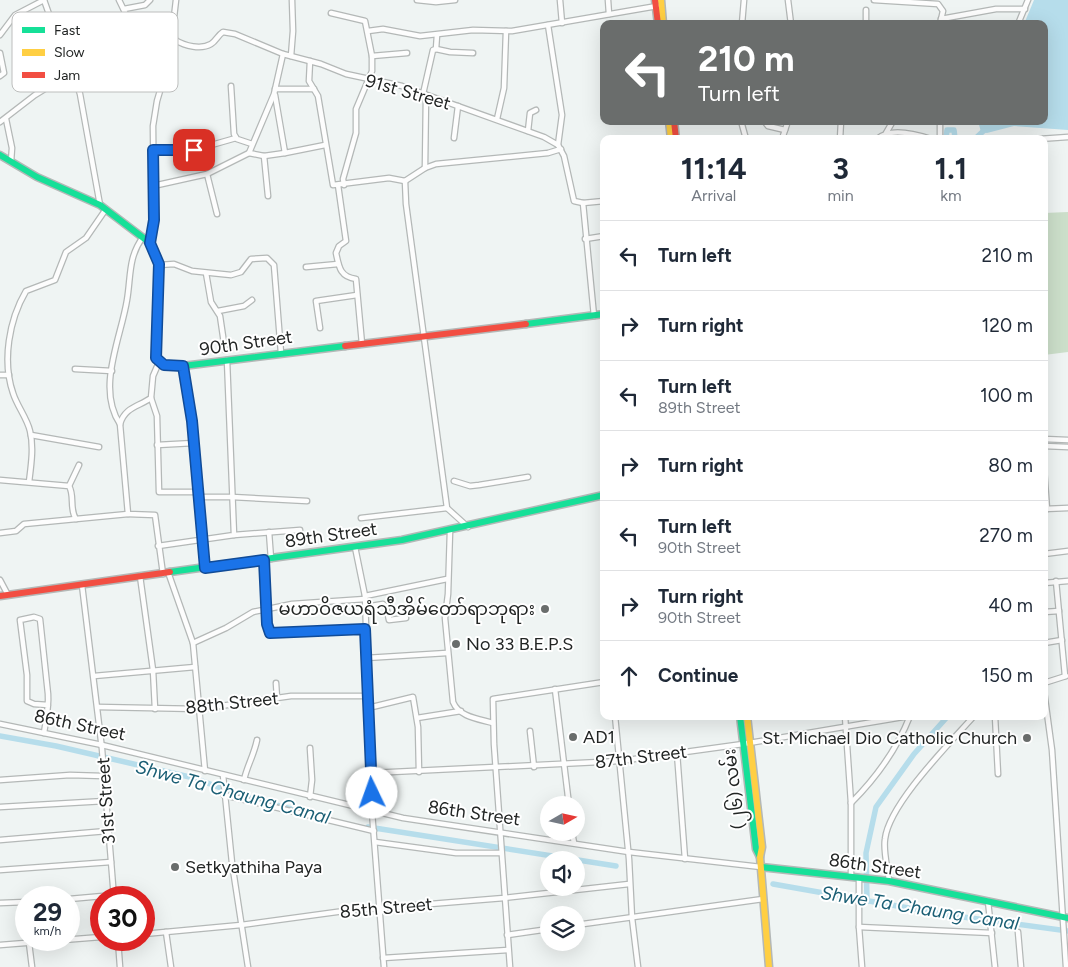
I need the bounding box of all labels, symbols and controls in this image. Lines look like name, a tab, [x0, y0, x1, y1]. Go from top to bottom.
legend	[12, 12, 178, 92]
text: Fast	[54, 22, 80, 39]
text: 210 m	[698, 38, 795, 80]
icon: left	[615, 40, 680, 105]
text: Slow	[54, 44, 85, 61]
text: Jam	[54, 67, 80, 84]
street label: 91st Street	[363, 69, 453, 115]
text: Turn left	[698, 80, 780, 107]
pin	[173, 129, 215, 171]
icon: arrive	[180, 136, 208, 164]
text: 11:14	[681, 150, 747, 187]
text: 3	[832, 150, 849, 187]
text: 1.1	[934, 150, 967, 187]
text: Arrival	[691, 186, 736, 205]
text: min	[827, 186, 854, 205]
text: km	[940, 186, 962, 205]
icon: left	[615, 242, 643, 270]
text: Turn left	[658, 244, 732, 267]
text: 210 m	[981, 244, 1033, 267]
icon: right	[615, 312, 643, 340]
text: Turn right	[658, 314, 744, 337]
text: 120 m	[981, 314, 1033, 337]
street label: 90th Street	[198, 326, 294, 360]
text: Turn left	[658, 375, 732, 398]
icon: left	[615, 382, 643, 410]
text: 100 m	[980, 384, 1033, 407]
text: 89th Street	[658, 398, 741, 417]
icon: right	[615, 452, 643, 480]
text: Turn right	[658, 454, 744, 477]
text: 80 m	[988, 454, 1033, 477]
text: Turn left	[658, 515, 732, 538]
street label: 89th Street	[283, 518, 379, 552]
icon: left	[615, 522, 643, 550]
text: 270 m	[979, 524, 1033, 547]
text: 90th Street	[658, 538, 741, 557]
text: Turn right	[658, 585, 744, 608]
icon: right	[615, 592, 643, 620]
text: 40 m	[988, 594, 1033, 617]
place label: မဟာဝိဇယရံသီအိမ်တော်ရာဘုရား	[278, 595, 535, 624]
marker: မဟာဝိဇယရံသီအိမ်တော်ရာဘုရား	[539, 603, 551, 615]
text: 90th Street	[658, 608, 741, 627]
place label: No 33 B.E.P.S	[466, 633, 573, 655]
marker: No 33 B.E.P.S	[450, 638, 462, 650]
icon: ahead	[615, 662, 643, 690]
text: Continue	[658, 664, 738, 687]
text: 150 m	[981, 664, 1033, 687]
street label: 88th Street	[184, 687, 280, 719]
street label: 86th Street	[32, 705, 128, 745]
place label: AD1	[583, 726, 615, 748]
place label: St. Michael Dio Catholic Church	[762, 727, 1017, 749]
marker: AD1	[567, 731, 579, 743]
marker: St. Michael Dio Catholic Church	[1021, 732, 1033, 744]
street label: 87th Street	[594, 740, 688, 774]
street label: (၂၆) လမ်း	[716, 747, 754, 831]
water label: Shwe Ta Chaung Canal	[133, 755, 334, 829]
street label: 31st Street	[92, 757, 120, 845]
position arrow	[345, 766, 397, 818]
street label: 86th Street	[426, 796, 522, 830]
north arrow	[540, 796, 585, 841]
map controls	[540, 796, 585, 951]
street label: 86th Street	[827, 849, 923, 883]
button: sound	[540, 851, 585, 896]
place label: Setkyathiha Paya	[185, 856, 322, 878]
marker: Setkyathiha Paya	[169, 861, 181, 873]
water label: Shwe Ta Chaung Canal	[819, 881, 1022, 935]
speed limit sign: 30	[90, 886, 155, 951]
street label: 85th Street	[339, 893, 434, 923]
text: 29	[33, 897, 62, 927]
button: layers	[540, 906, 585, 951]
text: km/h	[34, 924, 61, 938]

